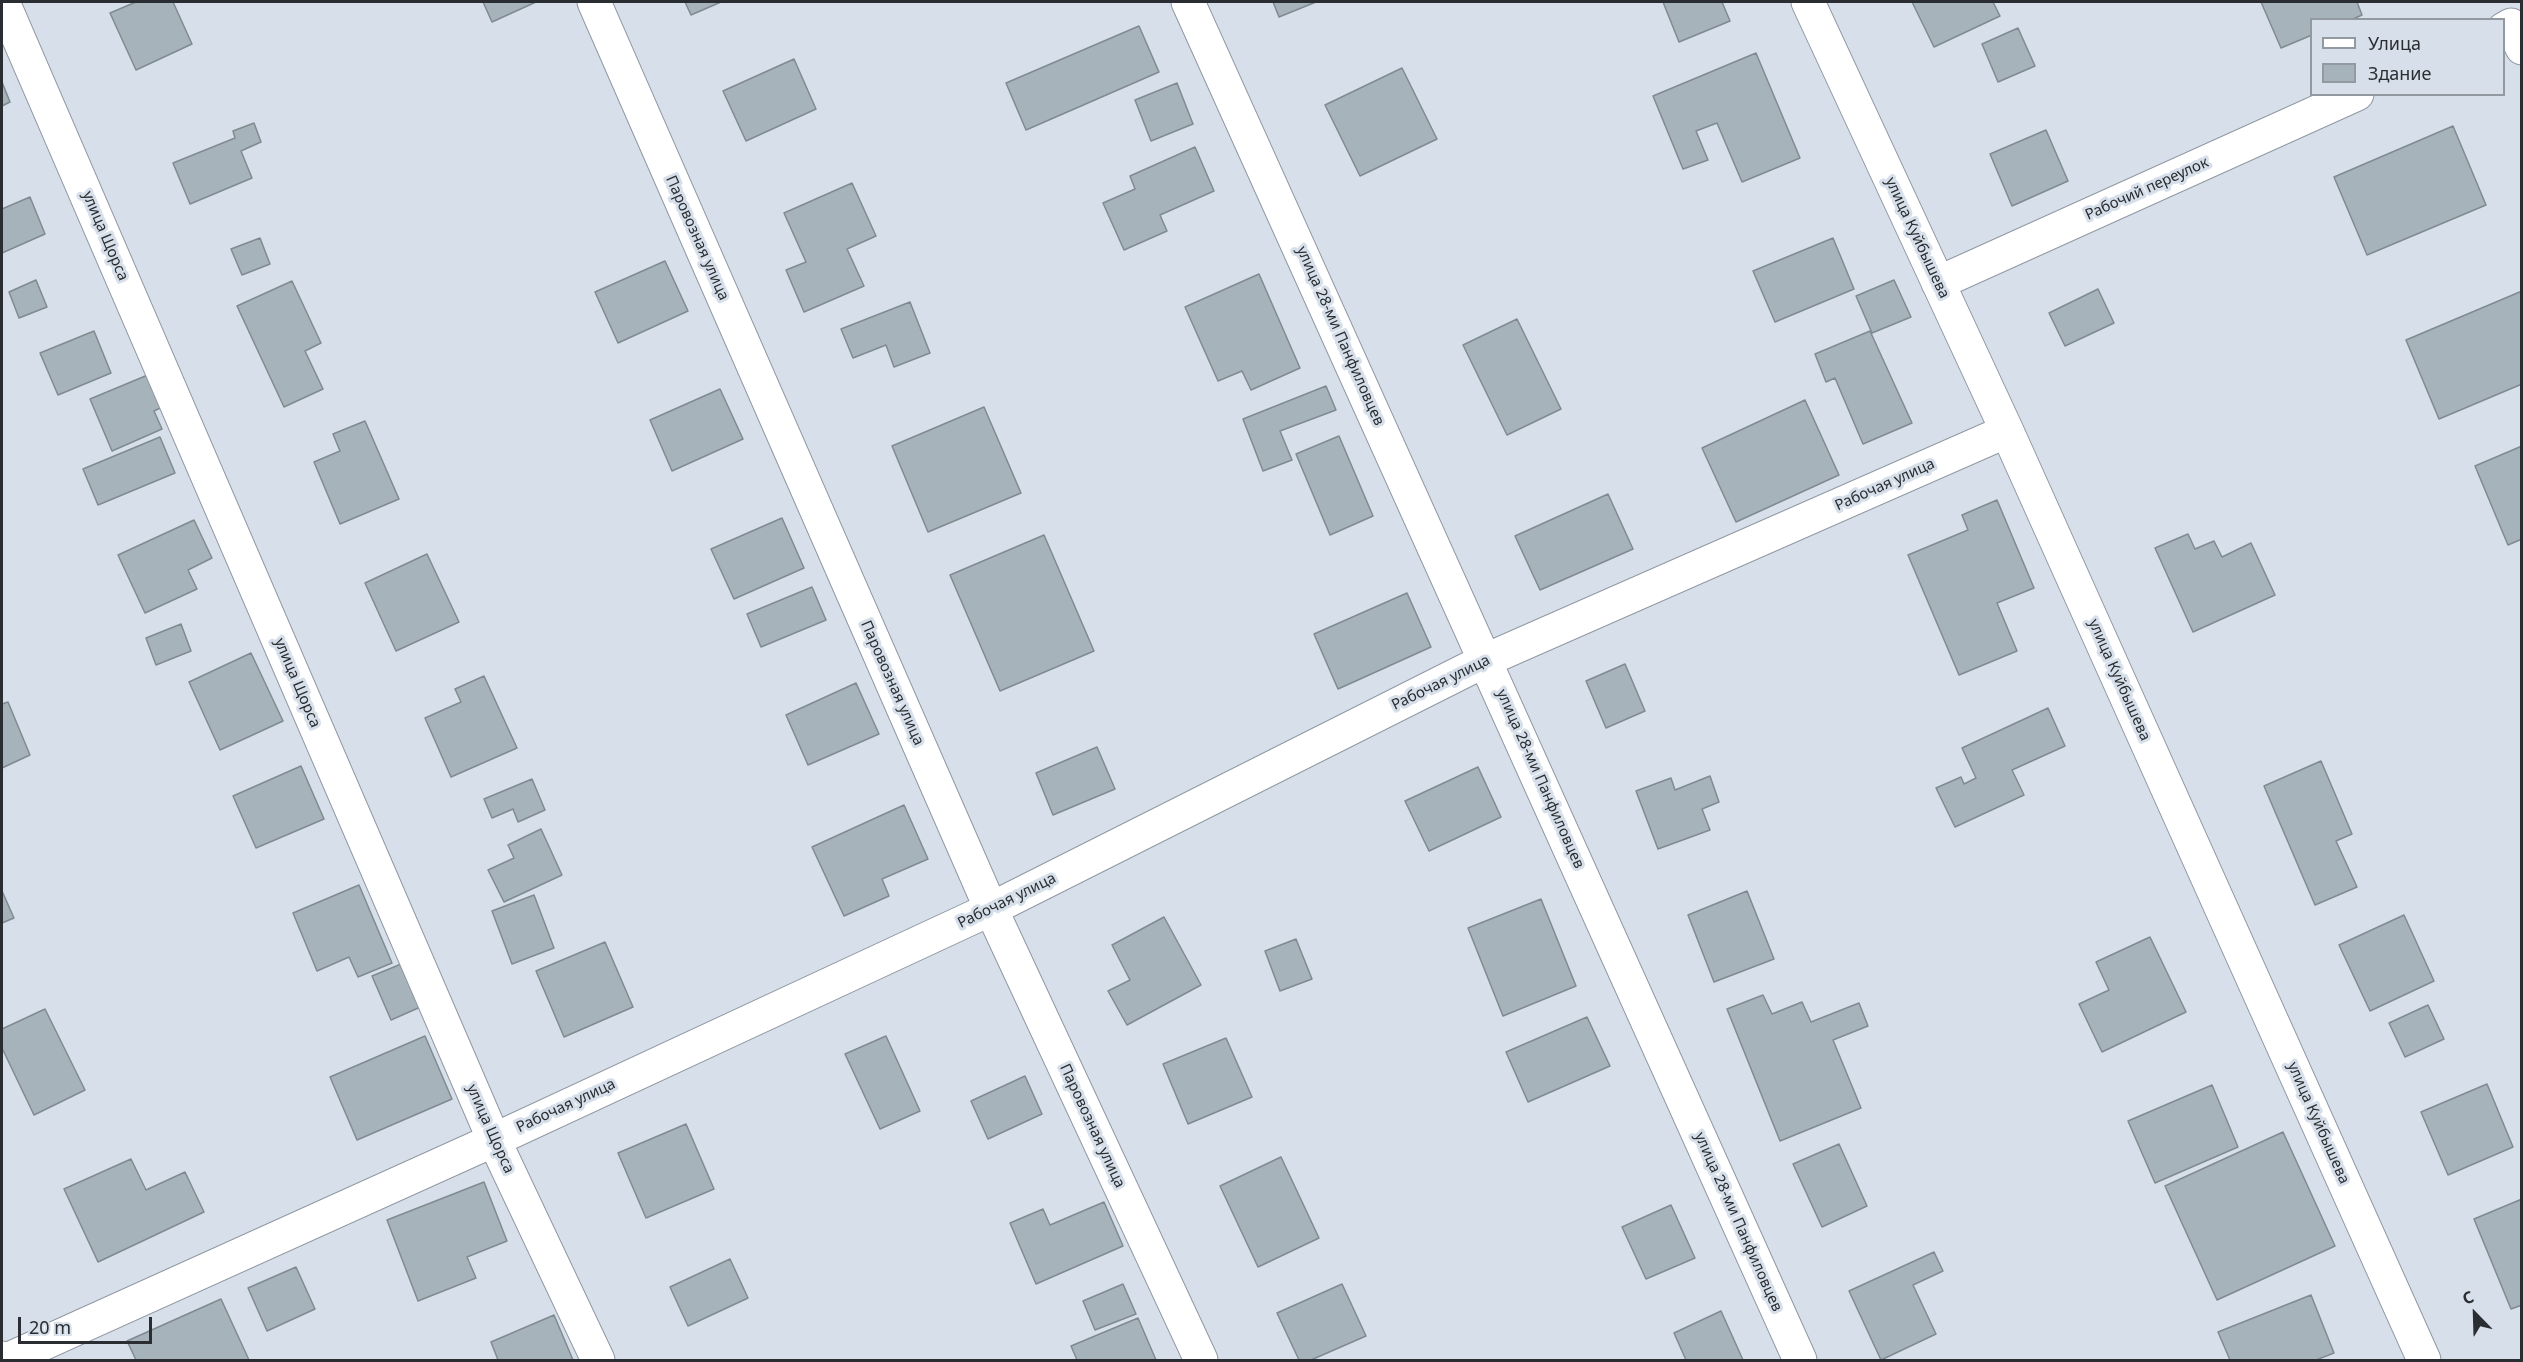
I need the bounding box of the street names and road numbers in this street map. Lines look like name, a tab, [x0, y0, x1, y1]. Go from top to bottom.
street label: Рабочий переулок	[2083, 154, 2211, 224]
street label: Паровозная улица	[661, 173, 733, 303]
street label: улица Куйбышева	[1881, 175, 1953, 301]
street label: улица Щорса	[78, 188, 132, 284]
street label: улица 28-ми Панфиловцев	[1292, 244, 1388, 428]
street label: Рабочая улица	[1832, 455, 1938, 515]
street label: улица Куйбышева	[2084, 616, 2154, 744]
street label: Паровозная улица	[856, 618, 928, 748]
street label: улица Щорса	[270, 635, 324, 731]
street label: Рабочая улица	[1389, 651, 1493, 715]
street label: улица 28-ми Панфиловцев	[1492, 687, 1588, 871]
street label: Рабочая улица	[955, 869, 1059, 933]
street label: улица Куйбышева	[2283, 1059, 2353, 1187]
street label: Паровозная улица	[1055, 1061, 1129, 1191]
street label: Рабочая улица	[514, 1075, 618, 1137]
street label: улица Щорса	[462, 1082, 518, 1176]
street label: улица 28-ми Панфиловцев	[1690, 1130, 1786, 1314]

